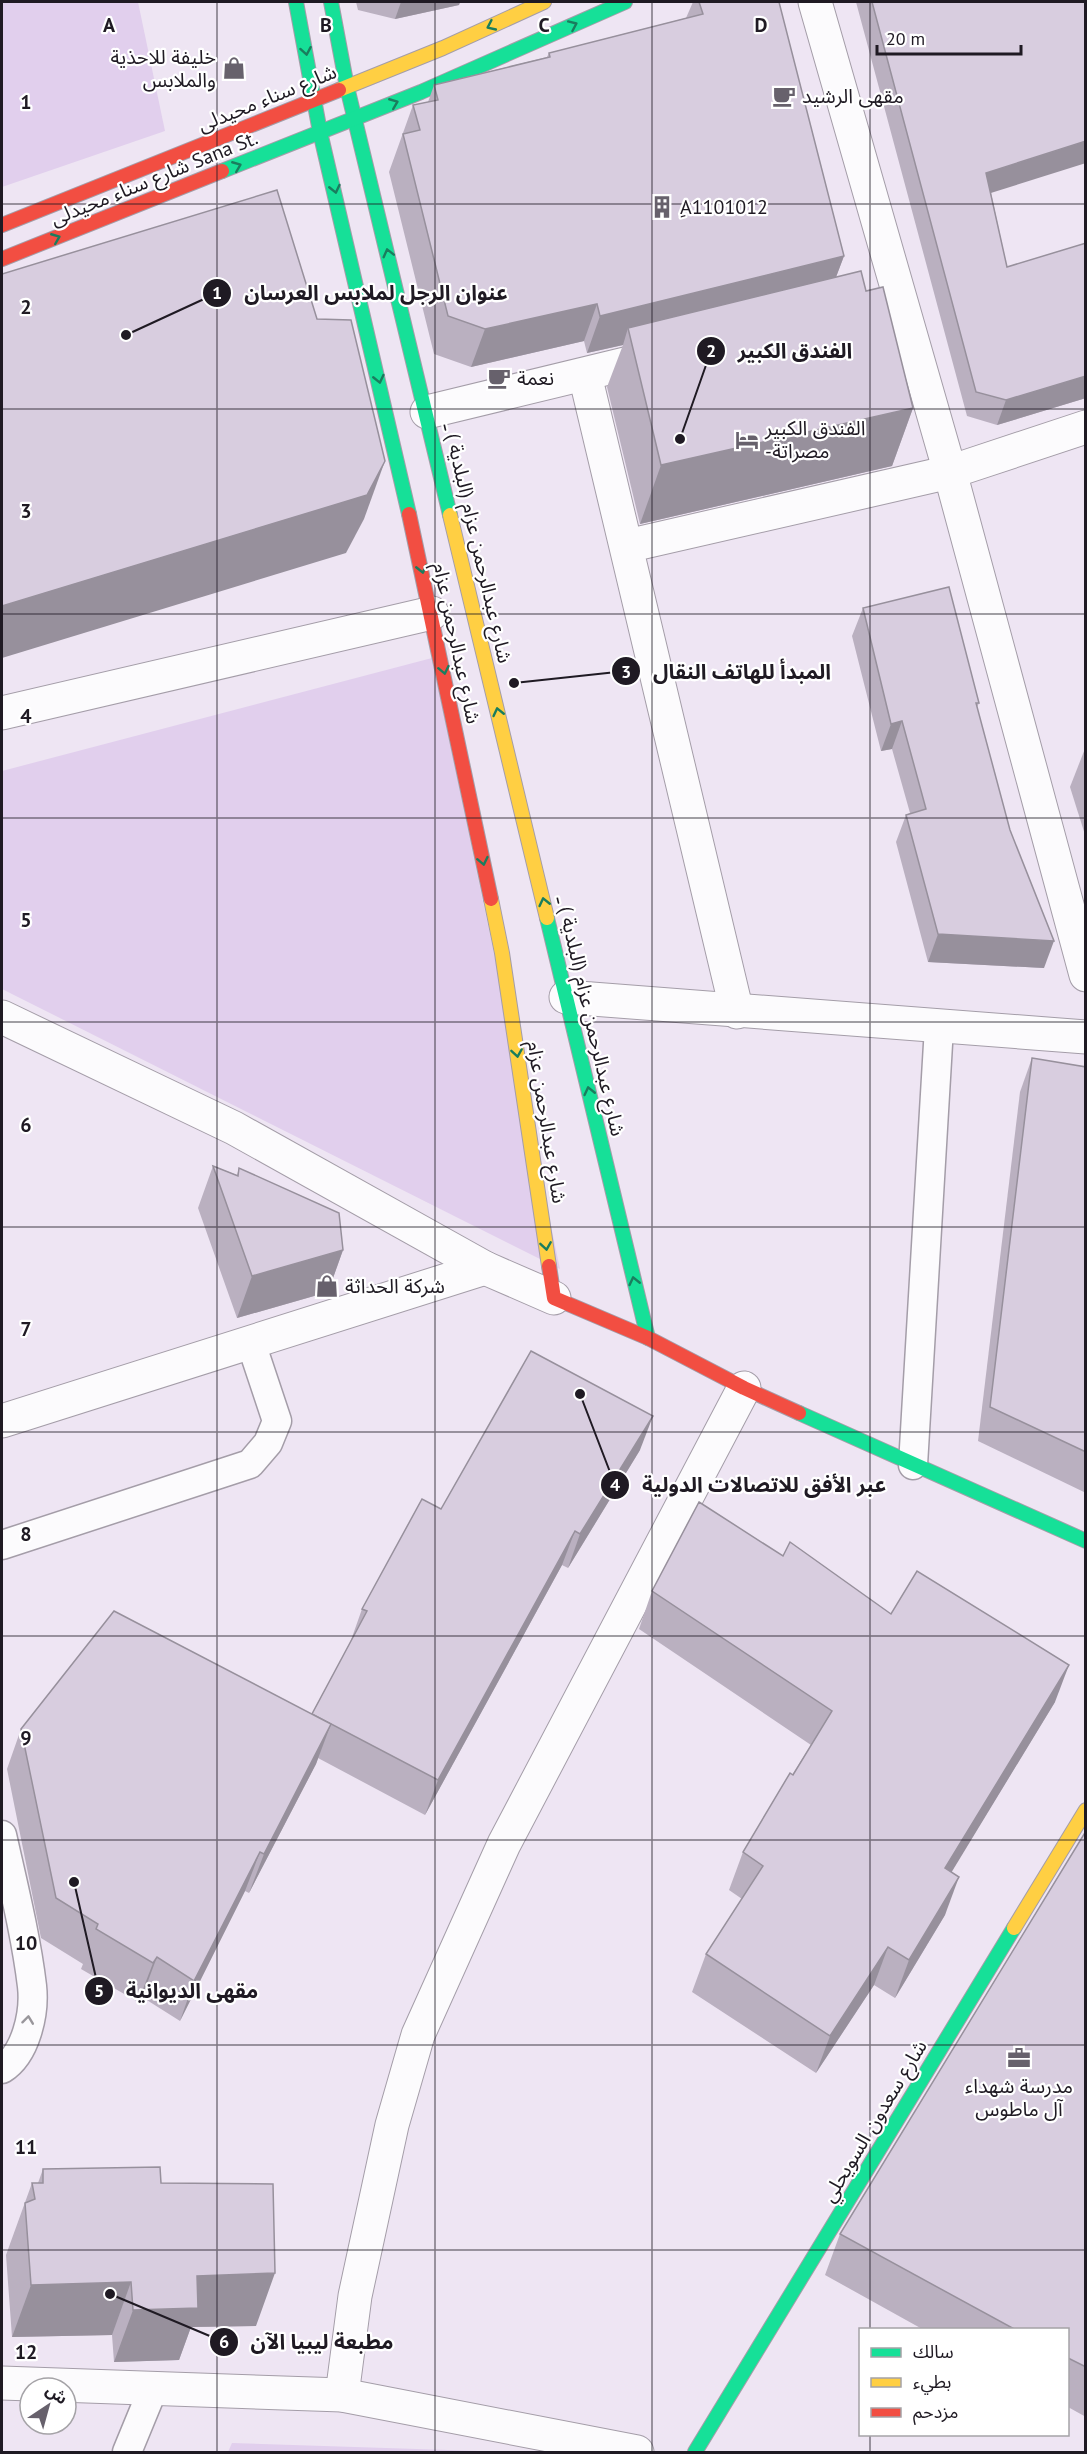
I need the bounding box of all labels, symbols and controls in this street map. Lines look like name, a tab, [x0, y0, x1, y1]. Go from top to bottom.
text: A	[103, 12, 116, 38]
text: B	[320, 12, 332, 38]
text: C	[538, 12, 550, 38]
text: D	[755, 12, 768, 38]
scale bar	[877, 18, 1021, 56]
one-way arrow	[486, 19, 497, 31]
one-way arrow	[566, 20, 577, 32]
text: 20 m	[886, 27, 925, 50]
place label: خليفة للاحذية والملابس	[111, 44, 216, 93]
one-way arrow	[299, 46, 311, 56]
shop icon: خليفة للاحذية والملابس	[221, 55, 247, 81]
street label: شارع سناء محيدلى	[194, 58, 341, 140]
cafe icon: مقهى الرشيد	[771, 83, 797, 109]
place label: مقهى الرشيد	[802, 83, 904, 109]
text: 1	[20, 89, 32, 115]
one-way arrow	[388, 98, 399, 110]
street label: شارع سناء محيدلى Sana St.	[46, 124, 262, 233]
one-way arrow	[231, 161, 242, 173]
one-way arrow	[328, 184, 341, 194]
building icon: ِA1101012	[649, 194, 675, 220]
place label: ِA1101012	[680, 194, 768, 220]
one-way arrow	[50, 232, 61, 245]
one-way arrow	[382, 248, 395, 258]
callout: عنوان الرجل لملابس العرسان	[202, 273, 519, 312]
text: عنوان الرجل لملابس العرسان	[244, 279, 508, 306]
text: 1	[212, 281, 222, 304]
text: 2	[20, 294, 32, 320]
callout: الفندق الكبير	[696, 331, 865, 370]
text: الفندق الكبير	[737, 337, 852, 364]
text: 2	[706, 339, 716, 362]
cafe icon: نعمة	[486, 365, 512, 391]
place label: نعمة	[517, 365, 554, 391]
one-way arrow	[371, 374, 384, 384]
place label: الفندق الكبير -مصراتة	[764, 415, 866, 464]
street label: شارع عبدالرحمن عزام (البلدية ) ـ	[439, 420, 517, 666]
hotel icon: الفندق الكبير -مصراتة	[734, 427, 760, 453]
text: 3	[20, 498, 32, 524]
street label: شارع عبدالرحمن عزام	[428, 560, 486, 726]
one-way arrow	[415, 564, 428, 574]
callout: المبدأ للهاتف النقال	[611, 652, 843, 691]
text: المبدأ للهاتف النقال	[653, 658, 831, 685]
text: 3	[621, 660, 631, 683]
one-way arrow	[437, 665, 450, 675]
text: 4	[20, 703, 32, 729]
one-way arrow	[493, 707, 506, 717]
one-way arrow	[476, 856, 489, 866]
street label: شارع عبدالرحمن عزام (البلدية ) ـ	[549, 893, 631, 1139]
one-way arrow	[538, 897, 551, 907]
text: 5	[20, 907, 32, 933]
street label: شارع عبدالرحمن عزام	[519, 1039, 573, 1205]
one-way arrow	[511, 1049, 523, 1058]
one-way arrow	[583, 1087, 596, 1097]
text: 6	[20, 1112, 32, 1138]
one-way arrow	[540, 1242, 552, 1251]
shop icon: شركة الحداثة	[314, 1273, 340, 1299]
place label: شركة الحداثة	[345, 1273, 445, 1299]
one-way arrow	[629, 1276, 642, 1286]
text: 7	[20, 1316, 32, 1342]
callout: عبر الأفق للاتصالات الدولية	[600, 1465, 899, 1504]
text: عبر الأفق للاتصالات الدولية	[642, 1471, 886, 1498]
text: 4	[610, 1473, 620, 1496]
text: 8	[20, 1521, 32, 1547]
text: 9	[20, 1725, 32, 1751]
text: 10	[15, 1930, 37, 1956]
callout: مقهى الديوانية	[84, 1972, 270, 2011]
text: مقهى الديوانية	[126, 1977, 258, 2004]
text: 5	[94, 1979, 104, 2002]
one-way arrow	[22, 2016, 34, 2025]
street label: شارع سعدون السويحلي	[815, 2035, 935, 2208]
office icon: مدرسة شهداء آل ماطوس	[1006, 2045, 1032, 2071]
place label: مدرسة شهداء آل ماطوس	[965, 2073, 1073, 2122]
text: 11	[15, 2134, 37, 2160]
callout: مطبعة ليبيا الآن	[209, 2322, 405, 2361]
text: مطبعة ليبيا الآن	[251, 2328, 393, 2355]
legend	[859, 2328, 1069, 2436]
text: 6	[219, 2330, 229, 2353]
text: 12	[15, 2339, 37, 2365]
text: سالك	[913, 2340, 954, 2363]
text: بطيء	[913, 2370, 951, 2395]
north arrow	[18, 2376, 78, 2436]
text: ش	[42, 2379, 72, 2408]
text: مزدحم	[913, 2400, 958, 2425]

